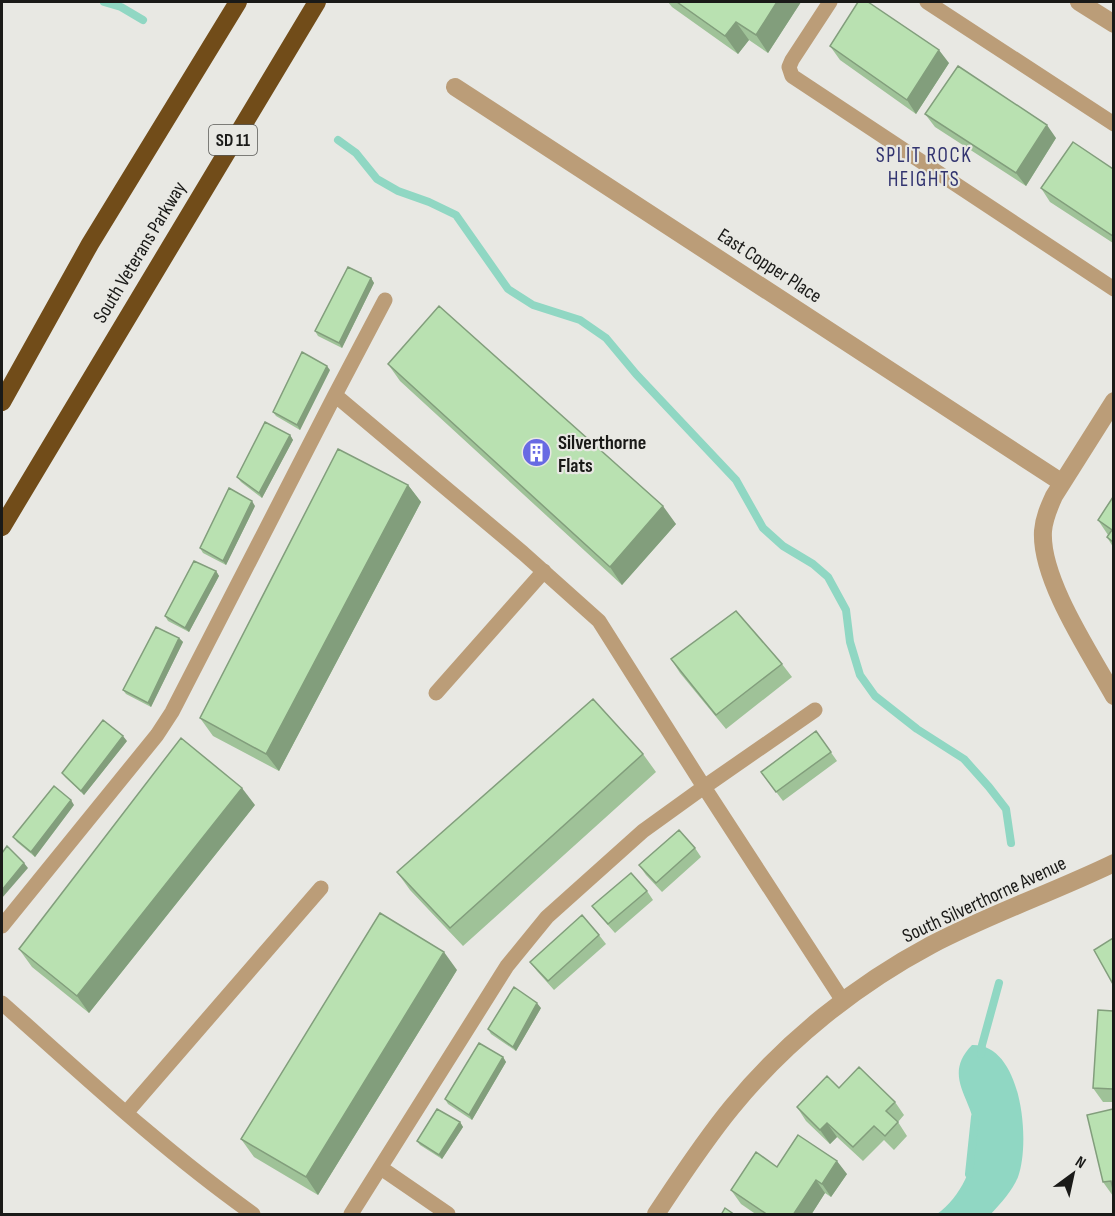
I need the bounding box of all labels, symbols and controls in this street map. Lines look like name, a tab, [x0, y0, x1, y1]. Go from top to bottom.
road number: SD 11	[209, 125, 257, 155]
district label: SPLIT ROCK HEIGHTS	[876, 143, 972, 192]
street label: South Veterans Parkway	[88, 177, 192, 328]
street label: East Copper Place	[713, 223, 826, 308]
place label: Silverthorne Flats	[558, 431, 646, 478]
building icon: Silverthorne Flats	[521, 437, 553, 469]
street label: South Silverthorne Avenue	[899, 851, 1070, 948]
north arrow	[1043, 1144, 1103, 1204]
text: N	[1072, 1152, 1089, 1173]

